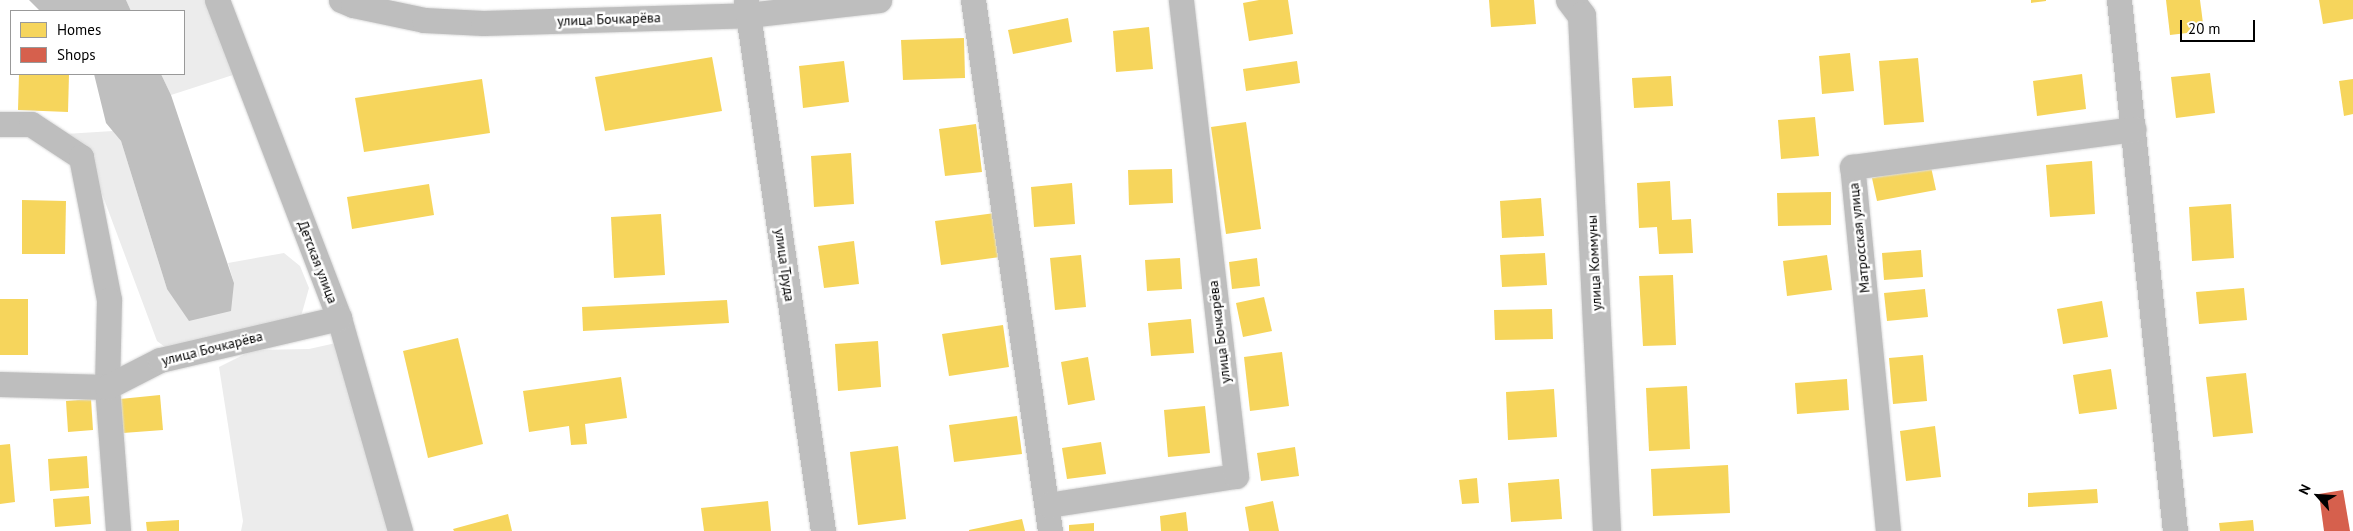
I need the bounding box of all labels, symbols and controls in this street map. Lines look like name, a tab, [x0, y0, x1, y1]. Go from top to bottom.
street label: улица Бочкарёва	[557, 9, 661, 29]
legend	[10, 10, 185, 75]
scale bar	[2183, 10, 2258, 42]
text: 20 m	[2188, 19, 2221, 38]
text: Homes	[57, 20, 101, 39]
text: Shops	[57, 45, 96, 64]
street label: Матросская улица	[1845, 182, 1873, 294]
street label: улица Коммуны	[1583, 215, 1605, 311]
street label: Детская улица	[294, 218, 342, 306]
street label: улица Труда	[772, 227, 798, 303]
street label: улица Бочкарёва	[1204, 280, 1234, 384]
street label: улица Бочкарёва	[160, 327, 264, 369]
north arrow	[2293, 471, 2343, 521]
text: N	[2294, 481, 2315, 498]

